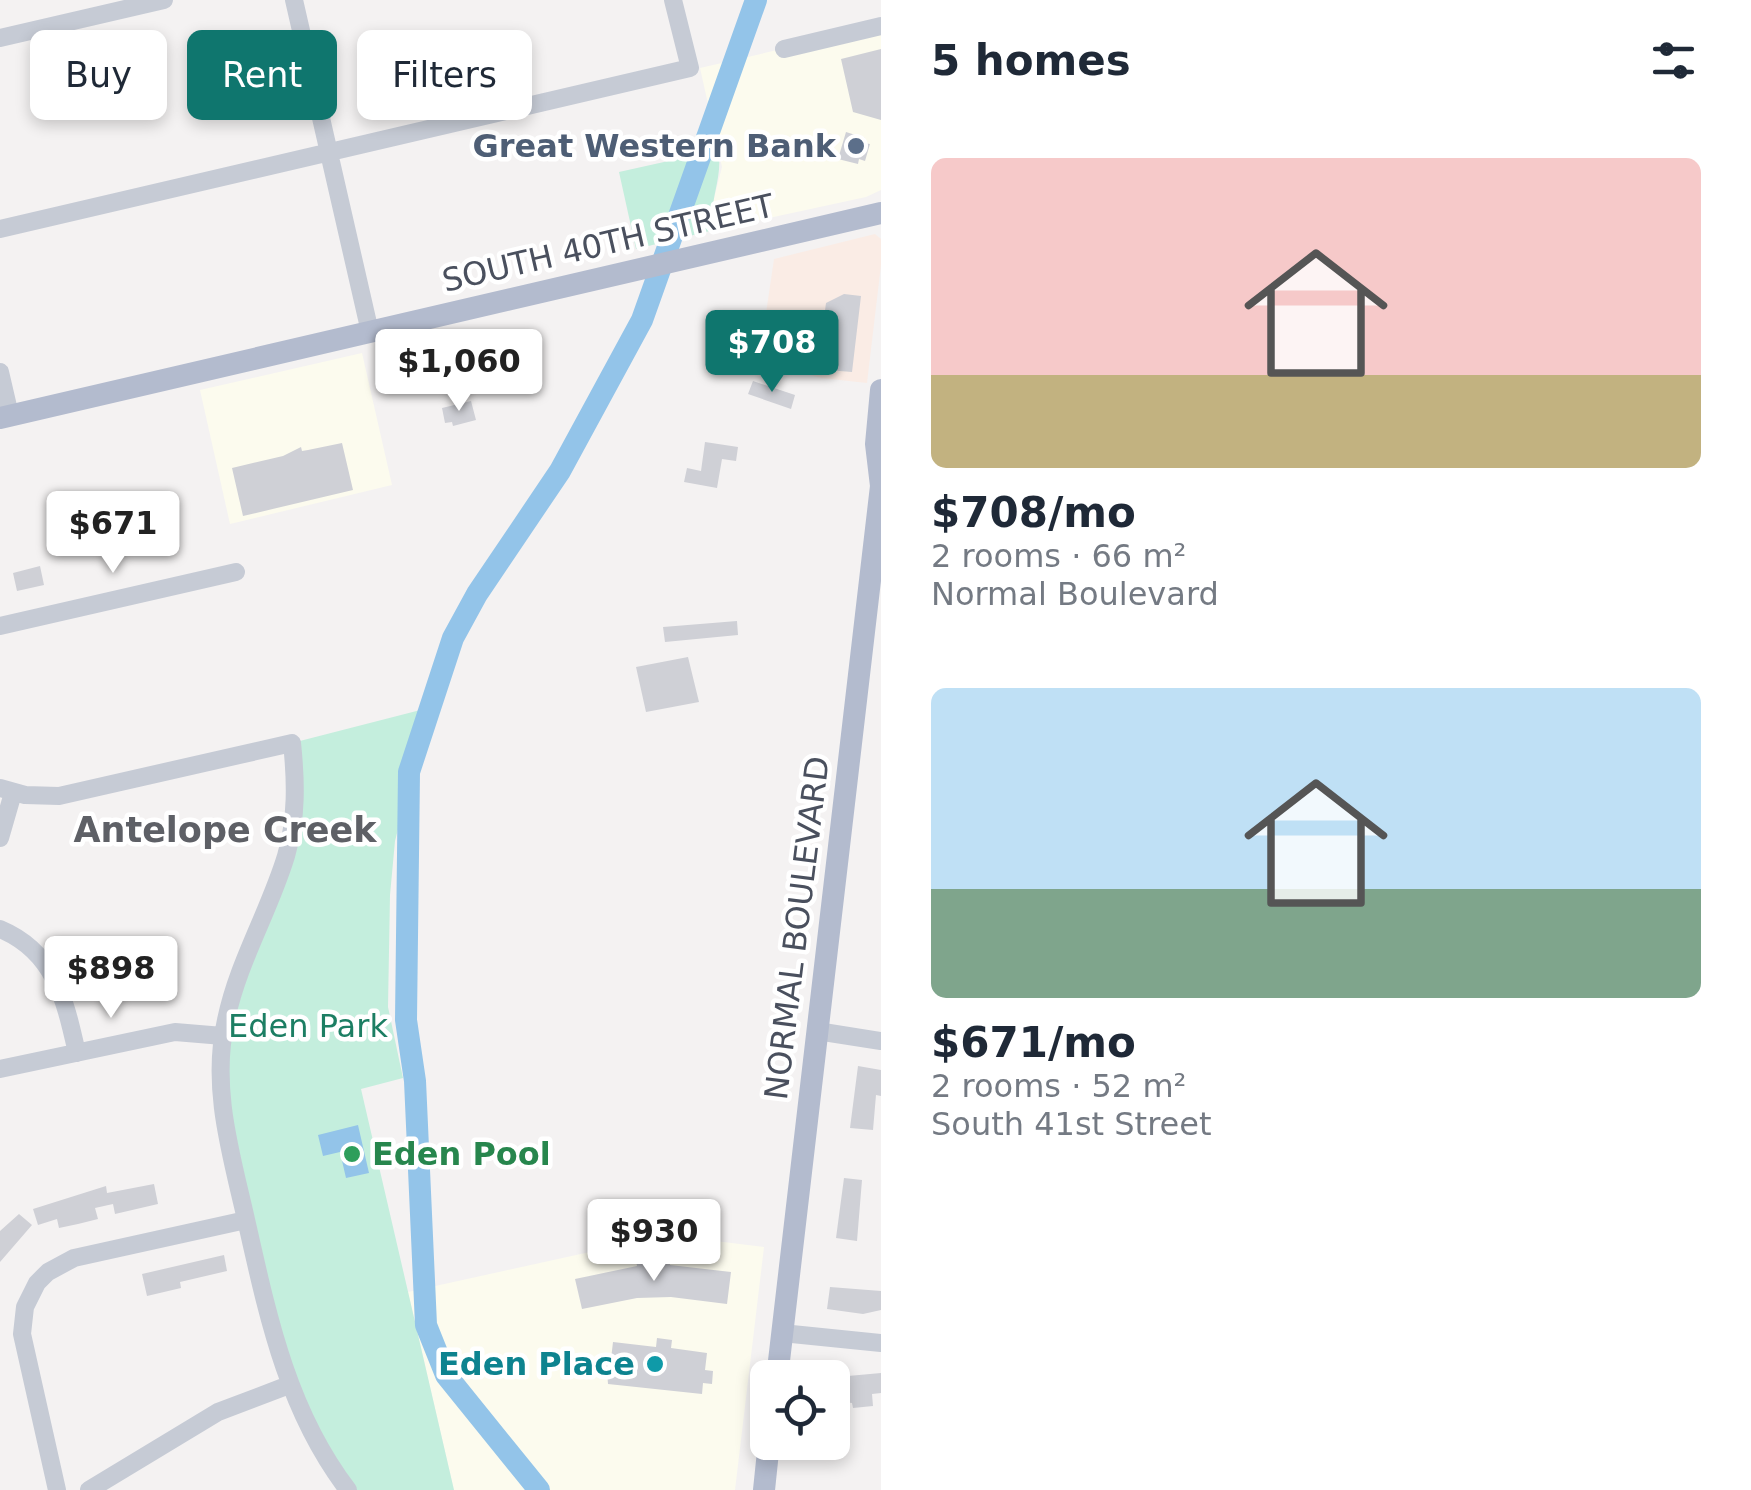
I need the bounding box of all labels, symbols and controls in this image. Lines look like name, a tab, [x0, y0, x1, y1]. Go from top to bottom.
chip: Buy	[30, 30, 167, 120]
chip: Rent	[187, 30, 337, 120]
chip: Filters	[357, 30, 532, 120]
icon: filters	[1646, 33, 1701, 88]
text: 5 homes	[931, 36, 1131, 85]
place label: Great Western Bank	[473, 127, 837, 165]
marker: Great Western Bank	[845, 135, 867, 157]
street label: SOUTH 40TH STREET	[438, 186, 778, 300]
icon: home	[1226, 223, 1406, 403]
pin: $708	[713, 310, 831, 395]
text: $708	[727, 323, 817, 361]
pin: $1,060	[378, 329, 540, 414]
text: $1,060	[397, 342, 521, 380]
text: $708/mo	[931, 488, 1136, 537]
pin: $671	[54, 491, 172, 576]
text: $671	[68, 504, 158, 542]
text: 2 rooms · 66 m²	[931, 537, 1186, 575]
text: Normal Boulevard	[931, 575, 1219, 613]
icon: home	[1226, 753, 1406, 933]
street label: NORMAL BOULEVARD	[757, 754, 837, 1102]
district label: Antelope Creek	[73, 810, 377, 850]
pin: $898	[52, 936, 170, 1021]
text: $898	[66, 949, 156, 987]
park label: Eden Park	[228, 1007, 388, 1045]
text: $671/mo	[931, 1018, 1136, 1067]
text: 2 rooms · 52 m²	[931, 1067, 1186, 1105]
text: South 41st Street	[931, 1105, 1212, 1143]
place label: Eden Pool	[372, 1135, 551, 1173]
marker: Eden Pool	[341, 1143, 363, 1165]
pin: $930	[595, 1199, 713, 1284]
text: $930	[609, 1212, 699, 1250]
place label: Eden Place	[438, 1345, 635, 1383]
marker: Eden Place	[644, 1353, 666, 1375]
map controls	[750, 1360, 850, 1460]
button: locate	[750, 1360, 850, 1460]

